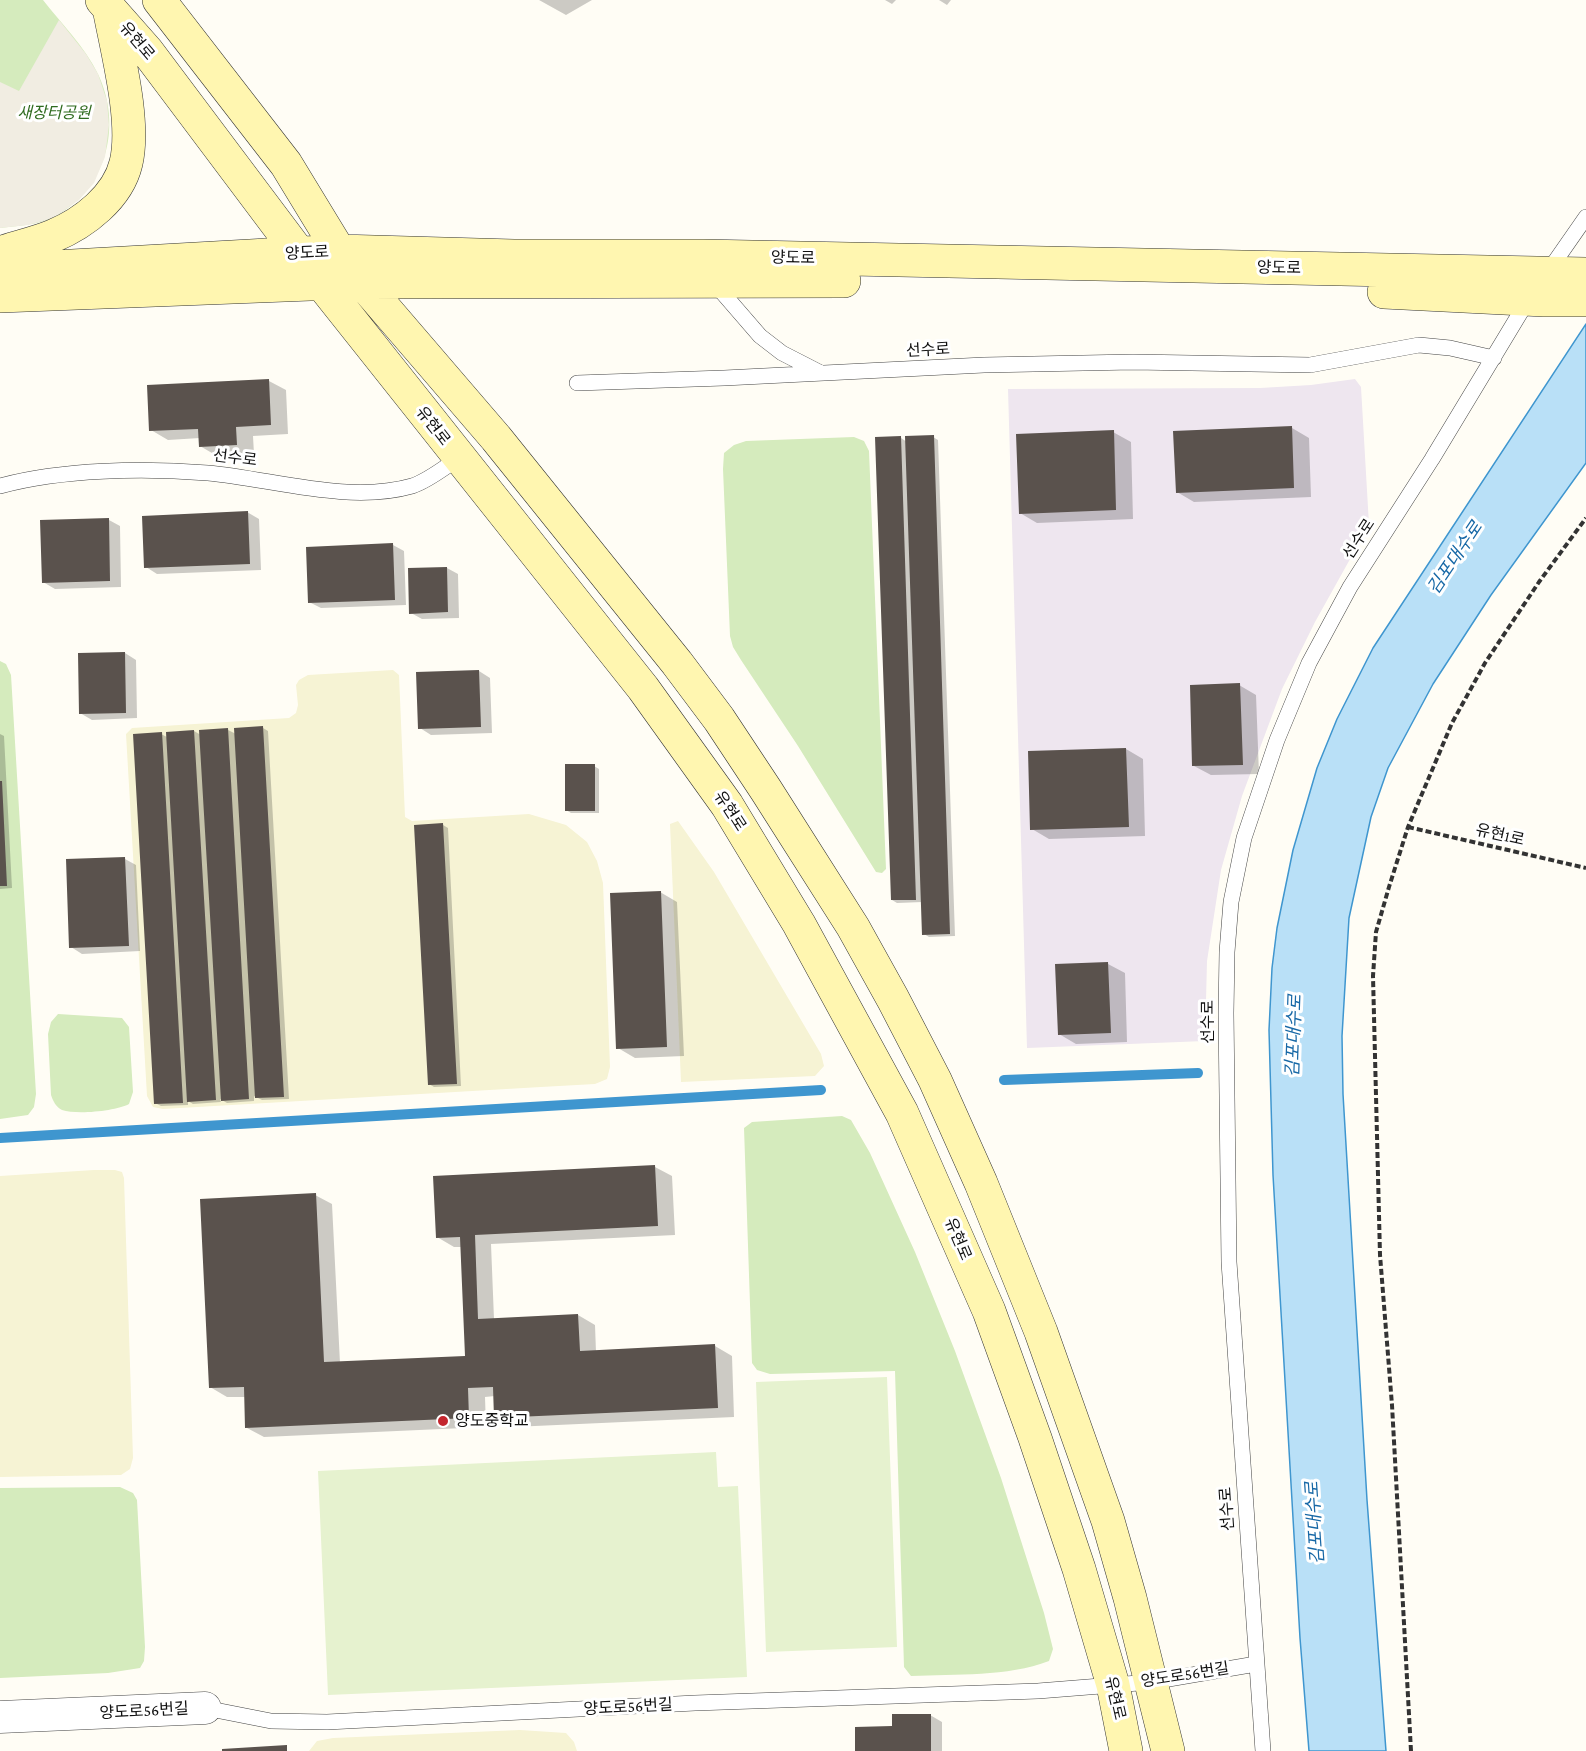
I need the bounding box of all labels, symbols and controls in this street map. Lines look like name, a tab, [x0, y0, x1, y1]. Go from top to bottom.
street label: 유현로	[115, 18, 159, 64]
park label: 새장터공원	[17, 103, 91, 123]
street label: 양도로	[284, 242, 330, 264]
street label: 양도로	[771, 248, 815, 268]
street label: 양도로	[1257, 258, 1301, 278]
street label: 선수로	[905, 339, 951, 361]
street label: 유현로	[412, 403, 454, 449]
street label: 선수로	[212, 446, 258, 470]
street label: 선수로	[1339, 515, 1379, 563]
water label: 김포대수로	[1423, 518, 1487, 598]
street label: 유현로	[710, 787, 750, 835]
street label: 유현1로	[1474, 820, 1526, 850]
water label: 김포대수로	[1282, 994, 1306, 1078]
street label: 선수로	[1198, 1000, 1218, 1044]
street label: 유현로	[941, 1215, 975, 1263]
place label: 양도중학교	[455, 1411, 529, 1431]
marker: 양도중학교	[436, 1414, 450, 1428]
water label: 김포대수로	[1301, 1481, 1329, 1565]
street label: 선수로	[1216, 1486, 1238, 1532]
street label: 양도로56번길	[1139, 1659, 1231, 1691]
street label: 유현로	[1101, 1674, 1129, 1722]
street label: 양도로56번길	[583, 1695, 673, 1719]
street label: 양도로56번길	[99, 1699, 189, 1723]

